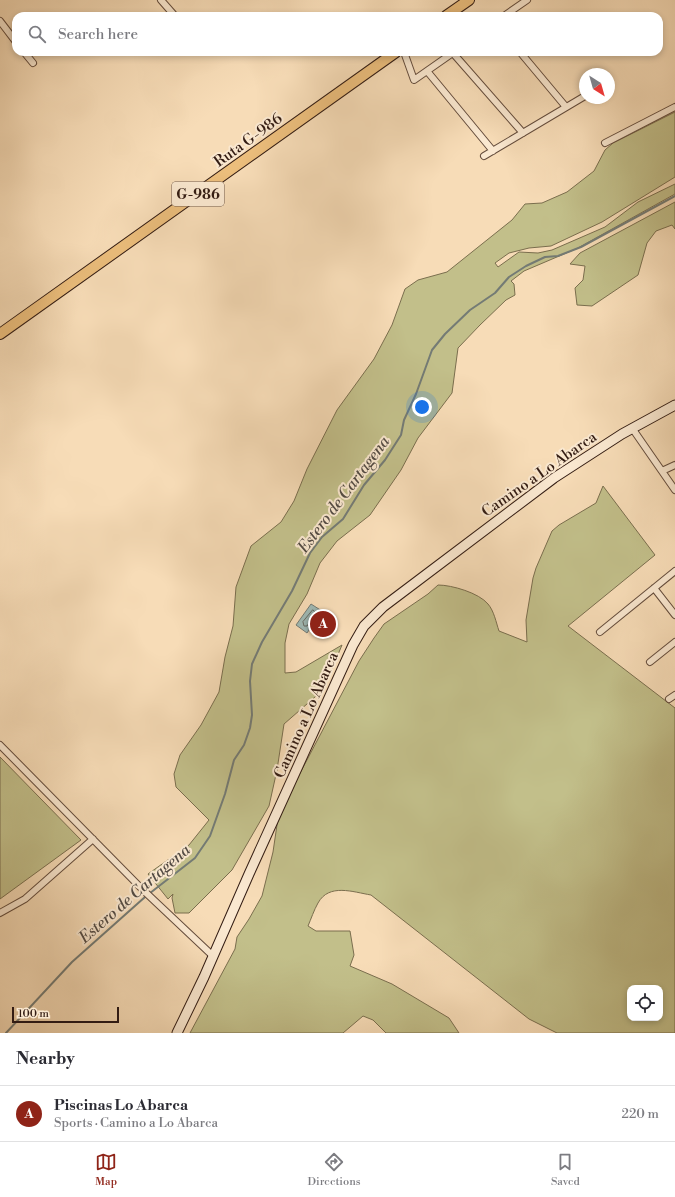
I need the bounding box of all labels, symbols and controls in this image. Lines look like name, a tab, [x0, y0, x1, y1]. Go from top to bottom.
search box	[12, 12, 663, 56]
icon: search	[26, 23, 48, 45]
text: Search here	[58, 25, 138, 44]
north arrow	[579, 68, 615, 104]
street label: Ruta G-986	[210, 109, 286, 172]
road number: G-986	[172, 182, 224, 206]
your location	[412, 397, 432, 417]
street label: Camino a Lo Abarca	[478, 427, 601, 521]
water label: Estero de Cartagena	[293, 432, 394, 558]
pin: A	[310, 609, 336, 639]
street label: Camino a Lo Abarca	[270, 649, 343, 781]
water label: Estero de Cartagena	[74, 840, 194, 948]
map controls	[627, 985, 663, 1021]
button: locate	[627, 985, 663, 1021]
scale bar	[12, 1005, 119, 1024]
text: 100 m	[18, 1007, 49, 1021]
text: Nearby	[16, 1048, 75, 1070]
text: Piscinas Lo Abarca	[54, 1096, 188, 1115]
text: A	[24, 1106, 34, 1122]
text: 220 m	[621, 1106, 659, 1122]
text: Sports · Camino a Lo Abarca	[54, 1115, 218, 1131]
tab: Map	[95, 1151, 117, 1189]
tab: Directions	[308, 1151, 361, 1189]
tab: Saved	[551, 1151, 580, 1189]

